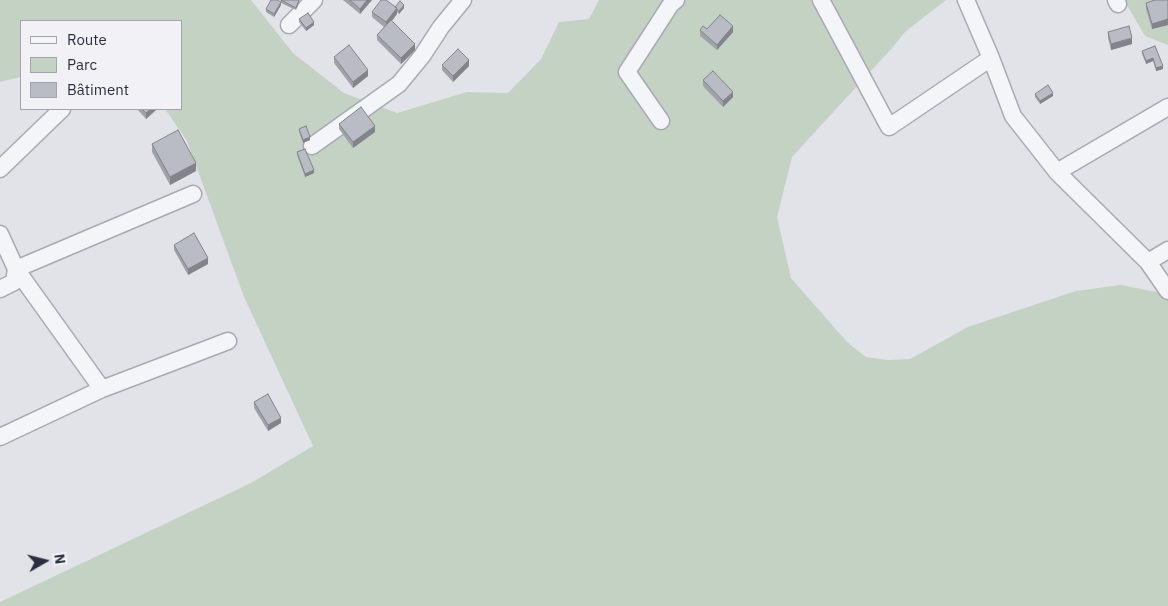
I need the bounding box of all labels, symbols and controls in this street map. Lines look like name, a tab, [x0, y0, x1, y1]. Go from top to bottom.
legend	[20, 20, 182, 110]
text: Route	[67, 30, 107, 49]
text: Parc	[67, 55, 97, 74]
text: Bâtiment	[67, 80, 129, 99]
north arrow	[20, 536, 70, 586]
text: N	[50, 553, 69, 565]

